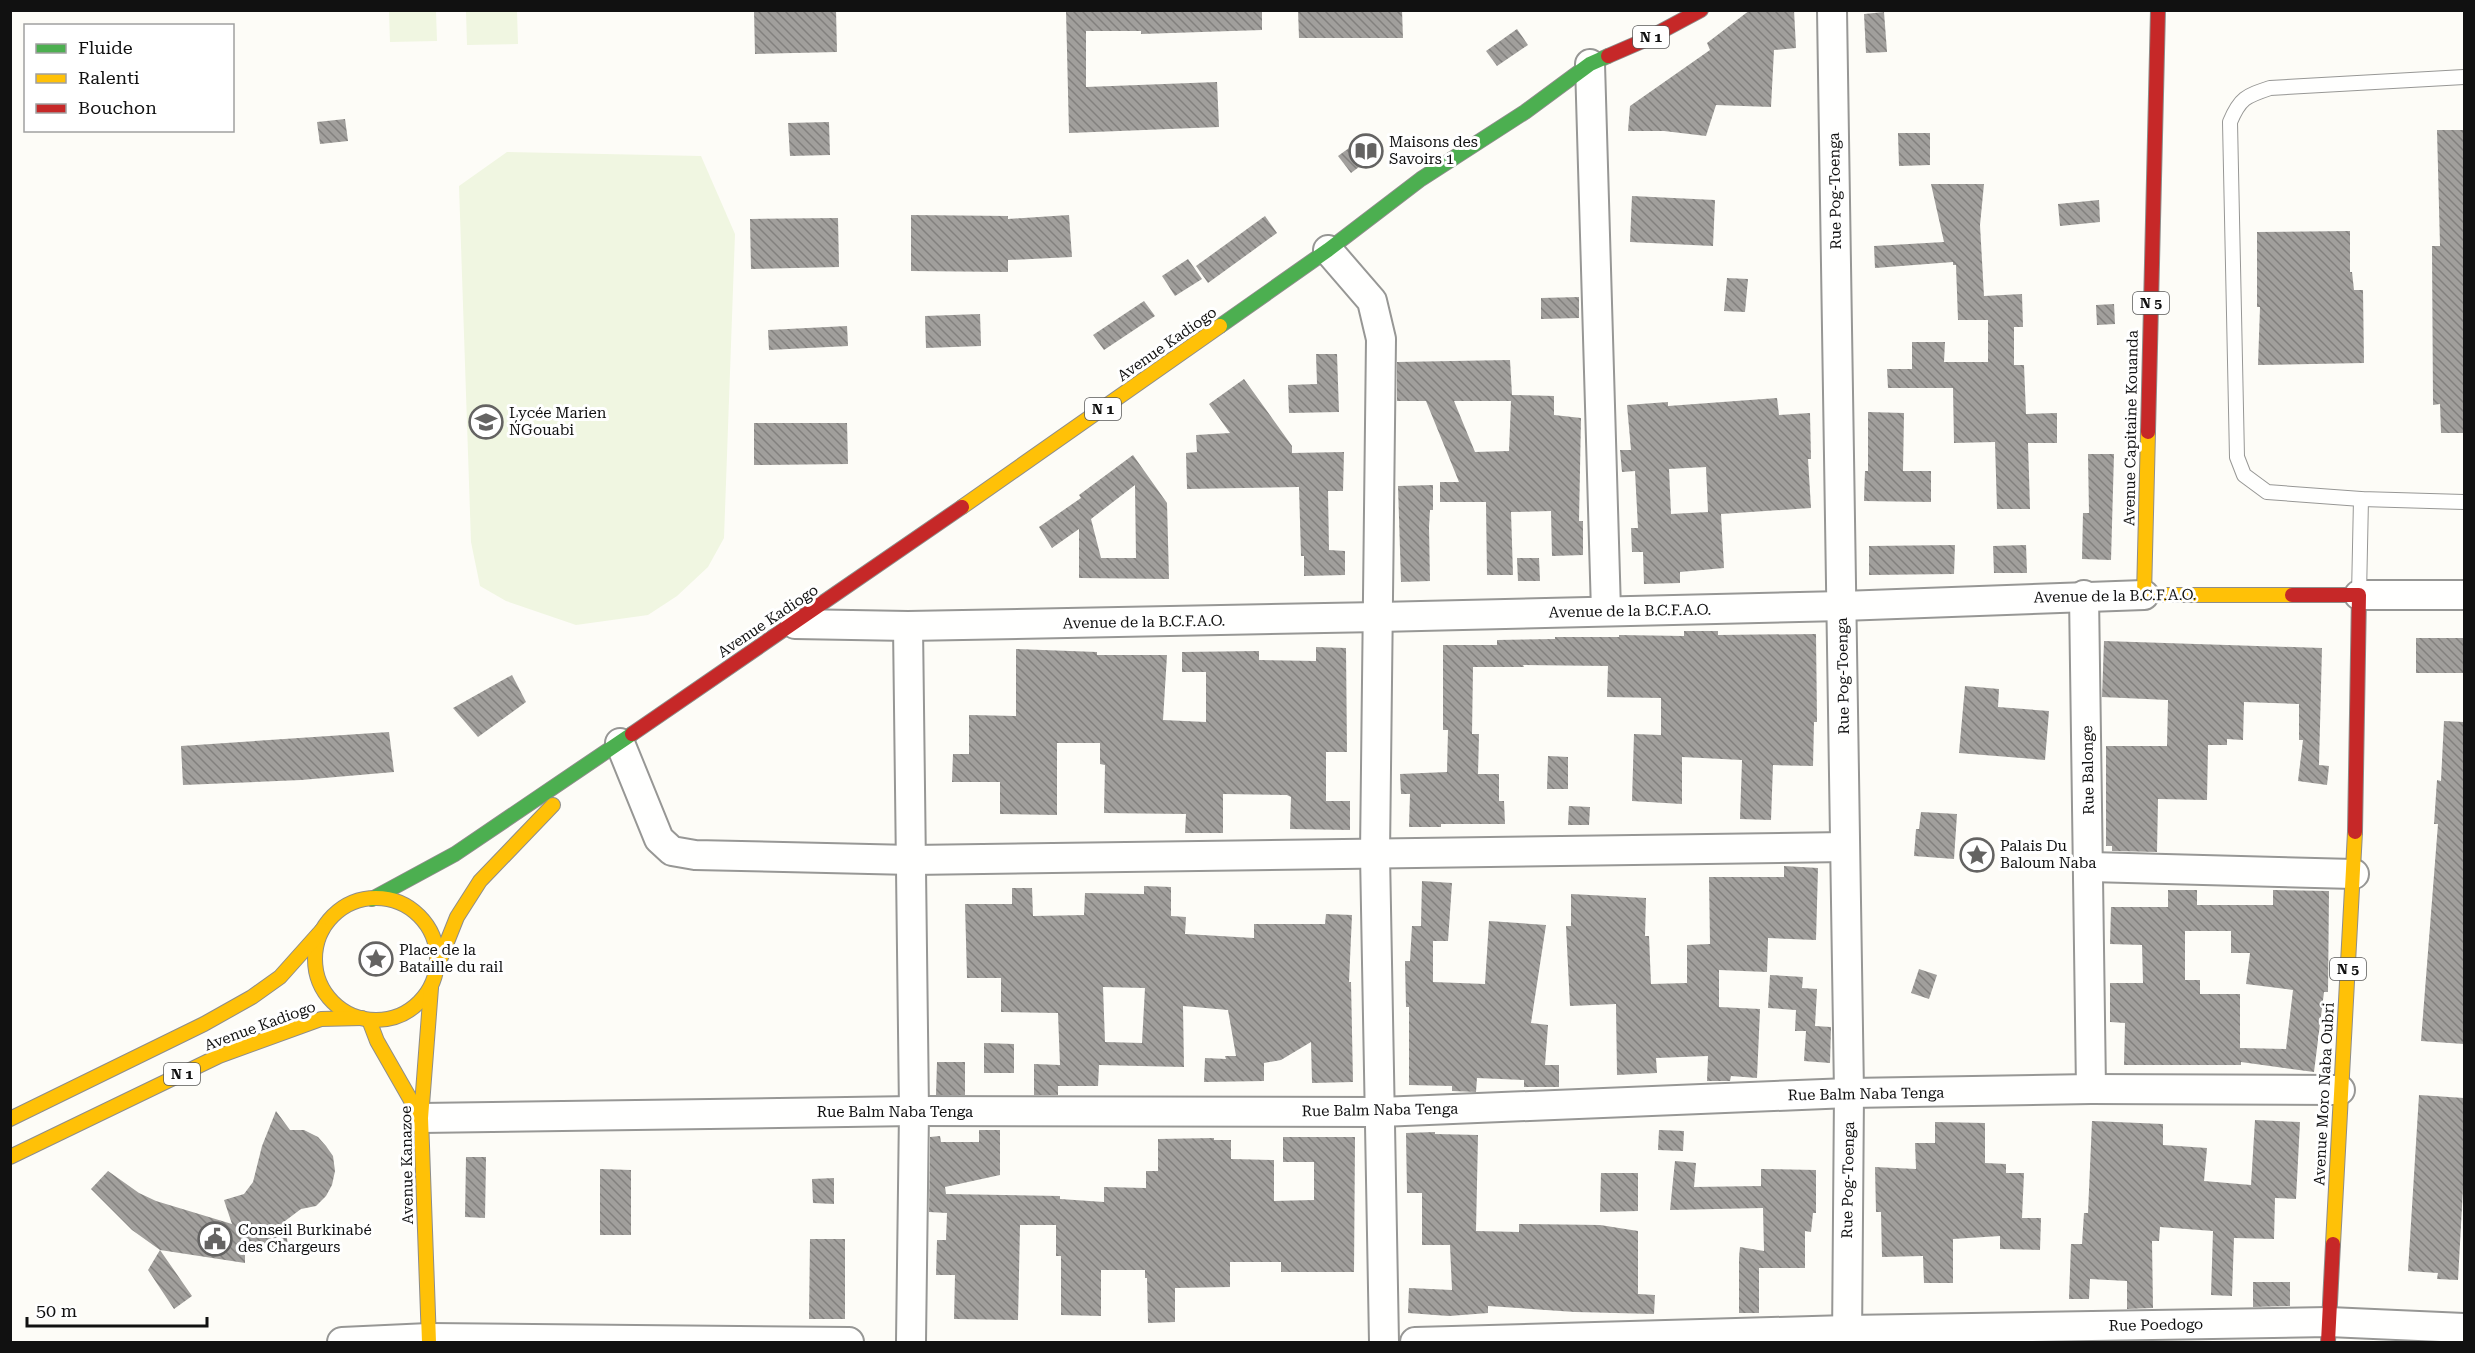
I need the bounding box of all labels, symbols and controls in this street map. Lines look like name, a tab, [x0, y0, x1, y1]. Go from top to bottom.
legend	[24, 24, 234, 132]
road number: N 1	[1633, 26, 1669, 48]
text: Fluide	[78, 37, 133, 58]
text: Ralenti	[78, 67, 140, 88]
text: Bouchon	[78, 97, 157, 118]
street label: Rue Pog-Toenga	[1825, 132, 1845, 250]
library icon: Maisons des Savoirs 1	[1348, 133, 1384, 169]
place label: Maisons des Savoirs 1	[1389, 133, 1478, 168]
road number: N 5	[2133, 292, 2169, 314]
street label: Avenue Kadiogo	[1114, 303, 1220, 385]
street label: Avenue Capitaine Kouanda	[2120, 330, 2142, 526]
road number: N 1	[1085, 398, 1121, 420]
school or university icon: Lycée Marien N´Gouabi	[468, 404, 504, 440]
place label: Lycée Marien N´Gouabi	[509, 404, 607, 439]
street label: Avenue Kadiogo	[714, 581, 822, 661]
street label: Avenue de la B.C.F.A.O.	[2034, 586, 2196, 606]
street label: Avenue de la B.C.F.A.O.	[1549, 601, 1711, 621]
street label: Avenue de la B.C.F.A.O.	[1063, 612, 1225, 632]
street label: Rue Pog-Toenga	[1833, 617, 1853, 735]
street label: Rue Balonge	[2078, 725, 2098, 815]
place icon: Palais Du Baloum Naba	[1959, 837, 1995, 873]
place label: Palais Du Baloum Naba	[2000, 837, 2096, 872]
place icon: Place de la Bataille du rail	[358, 941, 394, 977]
place label: Place de la Bataille du rail	[399, 941, 503, 976]
road number: N 5	[2330, 958, 2366, 980]
street label: Avenue Kadiogo	[202, 998, 318, 1054]
street label: Avenue Moro Naba Oubri	[2310, 1002, 2338, 1186]
road number: N 1	[164, 1063, 200, 1085]
street label: Rue Balm Naba Tenga	[1788, 1084, 1944, 1104]
street label: Rue Balm Naba Tenga	[1302, 1100, 1458, 1120]
street label: Rue Balm Naba Tenga	[817, 1103, 973, 1121]
street label: Avenue Kanazoe	[397, 1106, 417, 1224]
street label: Rue Pog-Toenga	[1838, 1121, 1858, 1239]
public building icon: Conseil Burkinabé des Chargeurs	[197, 1221, 233, 1257]
place label: Conseil Burkinabé des Chargeurs	[238, 1221, 372, 1256]
scale bar	[27, 1290, 207, 1328]
text: 50 m	[36, 1300, 77, 1321]
street label: Rue Poedogo	[2109, 1315, 2203, 1335]

